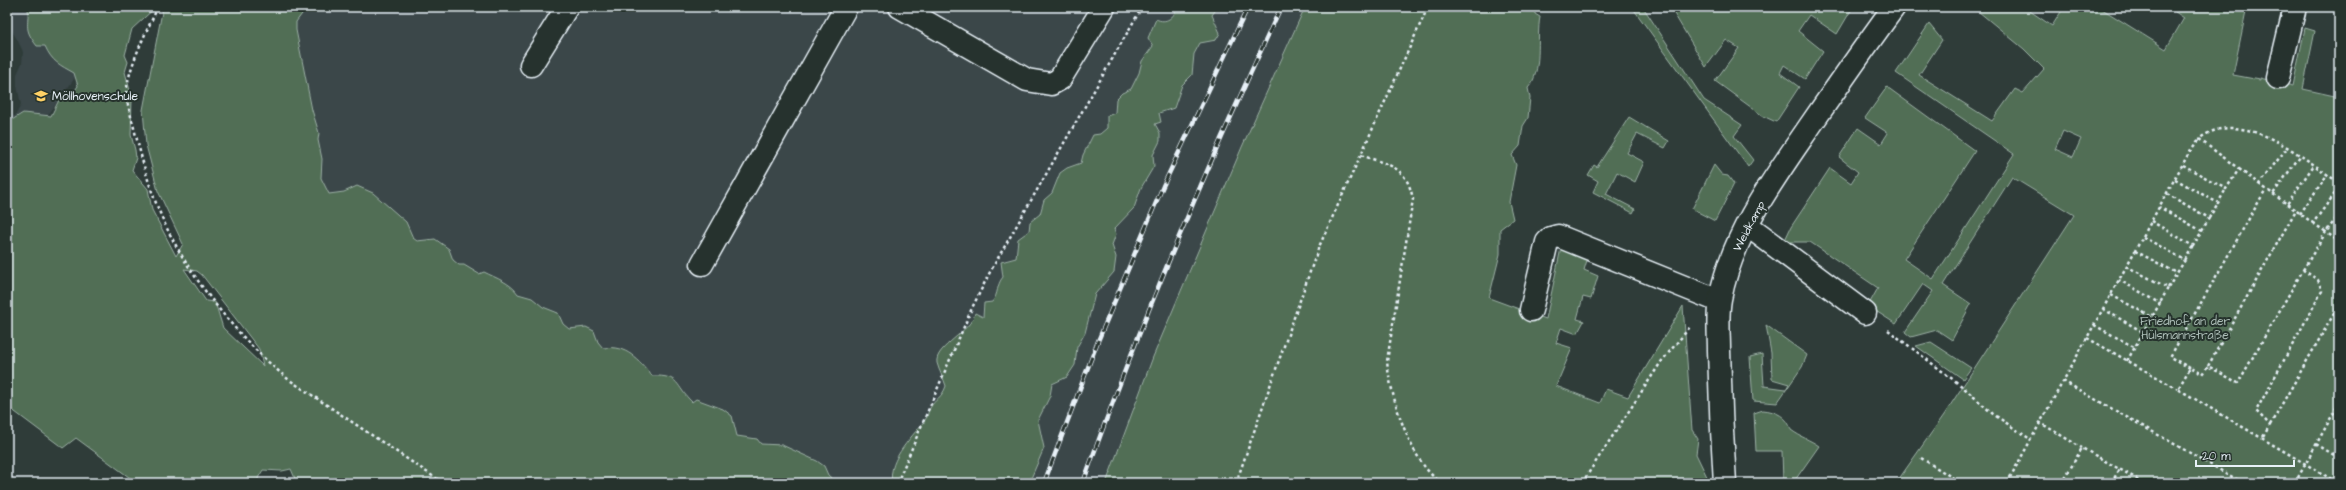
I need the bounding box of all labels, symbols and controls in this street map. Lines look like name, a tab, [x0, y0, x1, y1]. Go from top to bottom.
school or university icon: Möllhovenschule	[33, 88, 49, 104]
place label: Möllhovenschule	[52, 88, 138, 105]
street label: Weidkamp	[1729, 198, 1770, 255]
park label: Friedhof an der Hülsmannstraße	[2140, 313, 2230, 344]
scale bar	[2196, 442, 2294, 468]
text: 20 m	[2202, 448, 2231, 465]

